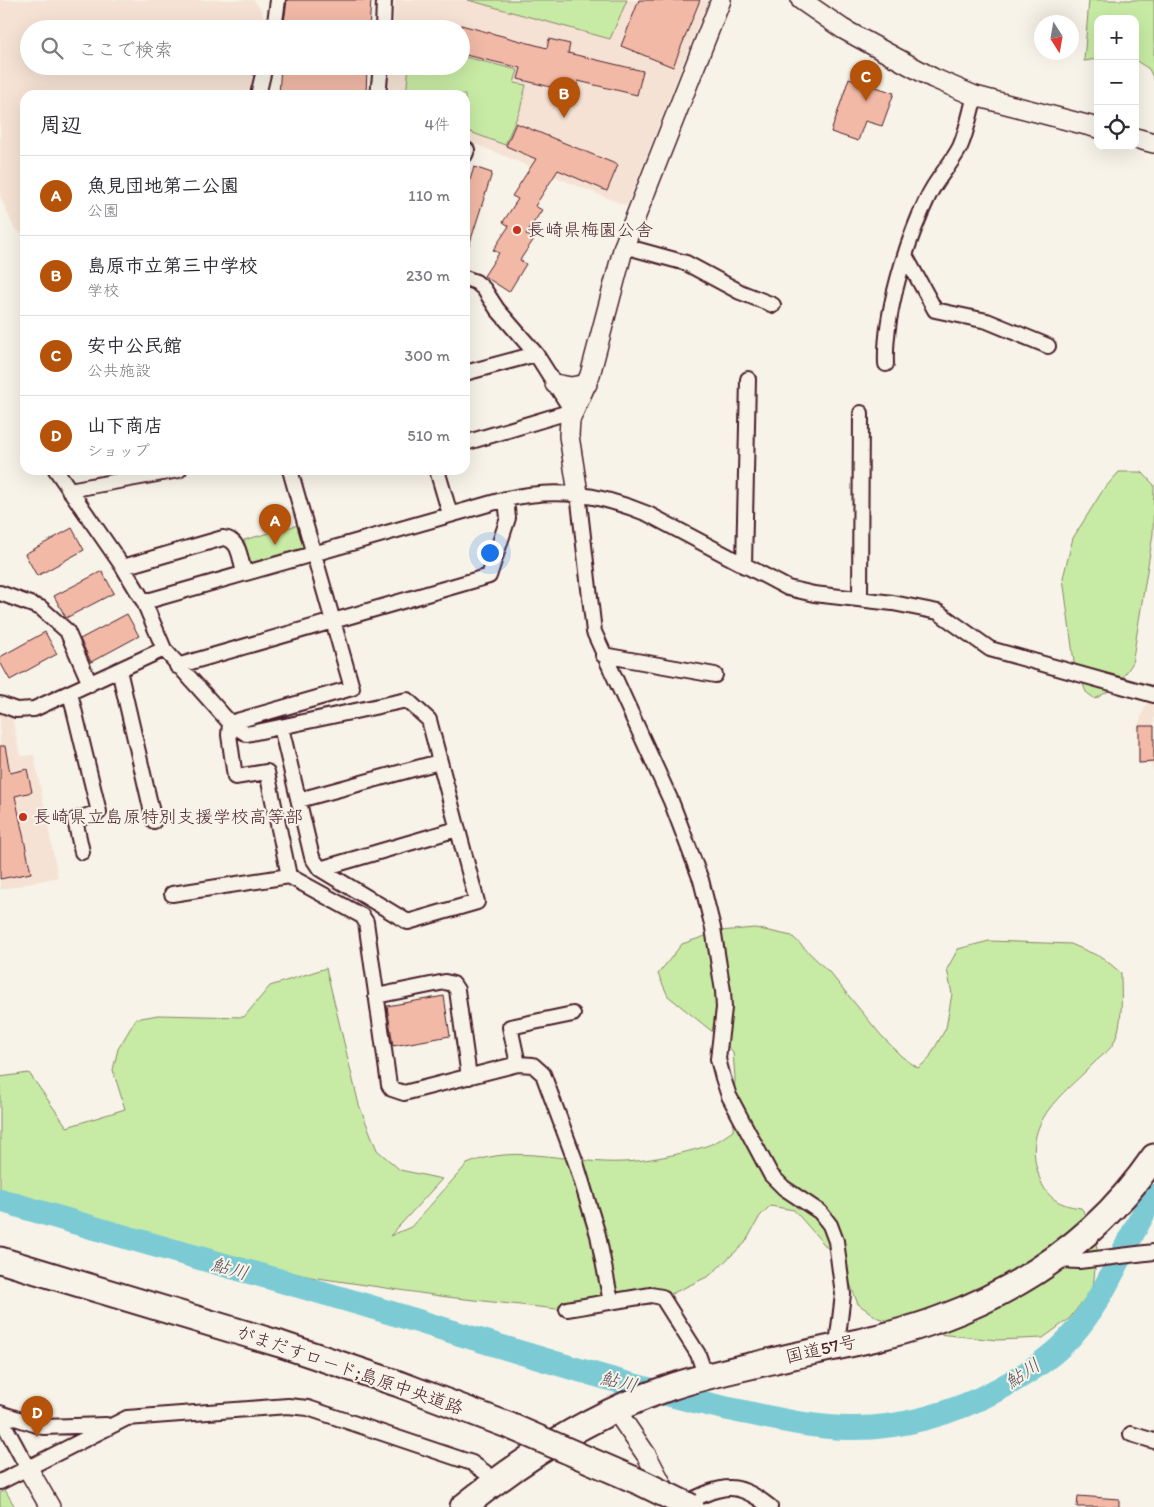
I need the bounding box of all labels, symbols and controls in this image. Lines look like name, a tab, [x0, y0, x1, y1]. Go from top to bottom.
north arrow	[1034, 15, 1079, 60]
map controls	[1094, 15, 1139, 150]
button: +	[1094, 15, 1139, 60]
search box	[20, 20, 470, 75]
icon: search	[38, 34, 66, 62]
text: ここで検索	[78, 38, 173, 61]
pin: C	[850, 60, 882, 101]
button: −	[1094, 60, 1139, 105]
pin: B	[548, 77, 580, 118]
button: locate	[1094, 105, 1139, 150]
text: 周辺	[40, 112, 82, 137]
text: 4件	[424, 115, 450, 134]
text: 魚見団地第二公園	[87, 174, 239, 197]
text: A	[51, 186, 61, 205]
text: 110 m	[408, 186, 450, 205]
text: 公園	[87, 201, 119, 220]
place label: 長崎県梅園公舎	[527, 219, 653, 241]
marker: 長崎県梅園公舎	[511, 224, 523, 236]
text: 島原市立第三中学校	[87, 254, 258, 277]
text: B	[51, 266, 61, 285]
text: 230 m	[406, 266, 450, 285]
text: 学校	[87, 281, 119, 300]
text: 安中公民館	[87, 334, 182, 357]
text: C	[51, 346, 61, 365]
text: 300 m	[405, 346, 450, 365]
text: 公共施設	[87, 361, 151, 380]
text: 山下商店	[87, 414, 163, 437]
text: D	[51, 426, 61, 445]
text: 510 m	[407, 426, 450, 445]
text: ショップ	[87, 441, 150, 460]
pin: A	[259, 504, 291, 545]
your location	[477, 540, 503, 566]
place label: 長崎県立島原特別支援学校高等部	[33, 806, 303, 828]
marker: 長崎県立島原特別支援学校高等部	[17, 811, 29, 823]
water label: 鮎川	[208, 1252, 251, 1285]
street label: がまだすロード;島原中央道路	[234, 1321, 466, 1419]
street label: 国道57号	[783, 1330, 859, 1368]
water label: 鮎川	[1000, 1353, 1044, 1394]
water label: 鮎川	[598, 1366, 640, 1397]
pin: D	[21, 1396, 53, 1437]

